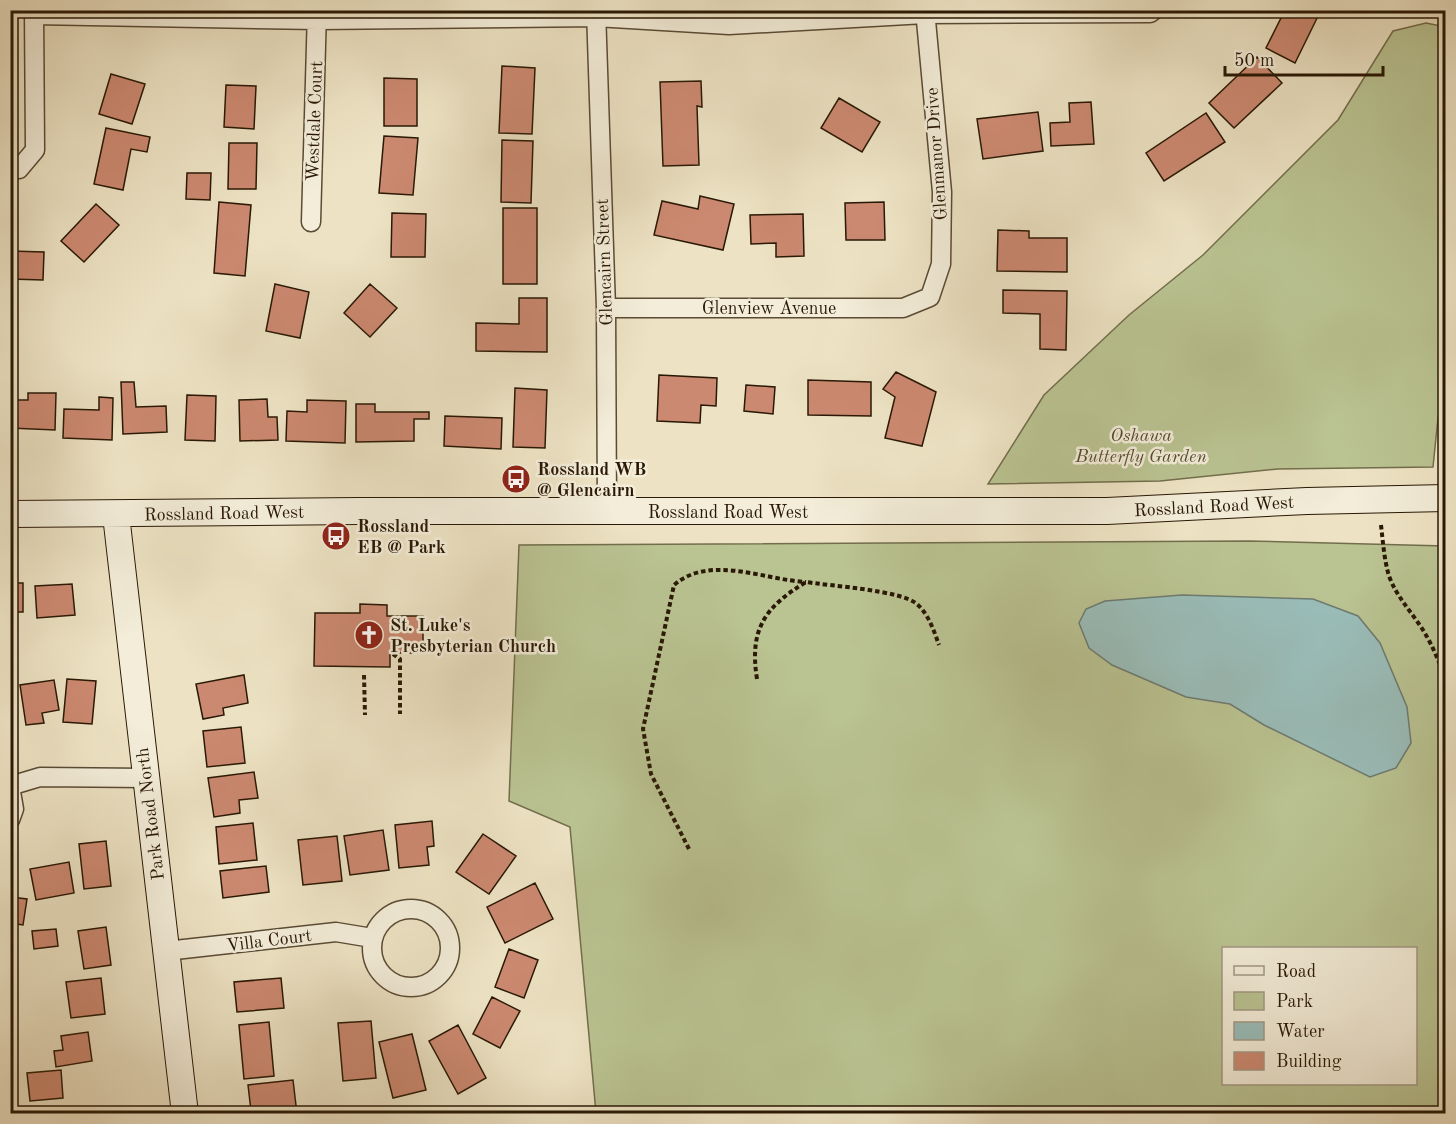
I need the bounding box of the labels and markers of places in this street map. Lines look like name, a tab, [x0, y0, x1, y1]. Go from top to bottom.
place label: Rossland WB @ Glencairn	[537, 461, 646, 500]
bus stop icon: Rossland WB @ Glencairn	[500, 463, 532, 495]
place label: Rossland EB @ Park	[357, 518, 446, 557]
bus stop icon: Rossland EB @ Park	[320, 520, 352, 552]
place label: St. Luke's Presbyterian Church	[390, 617, 556, 656]
church icon: St. Luke's Presbyterian Church	[353, 619, 385, 651]

